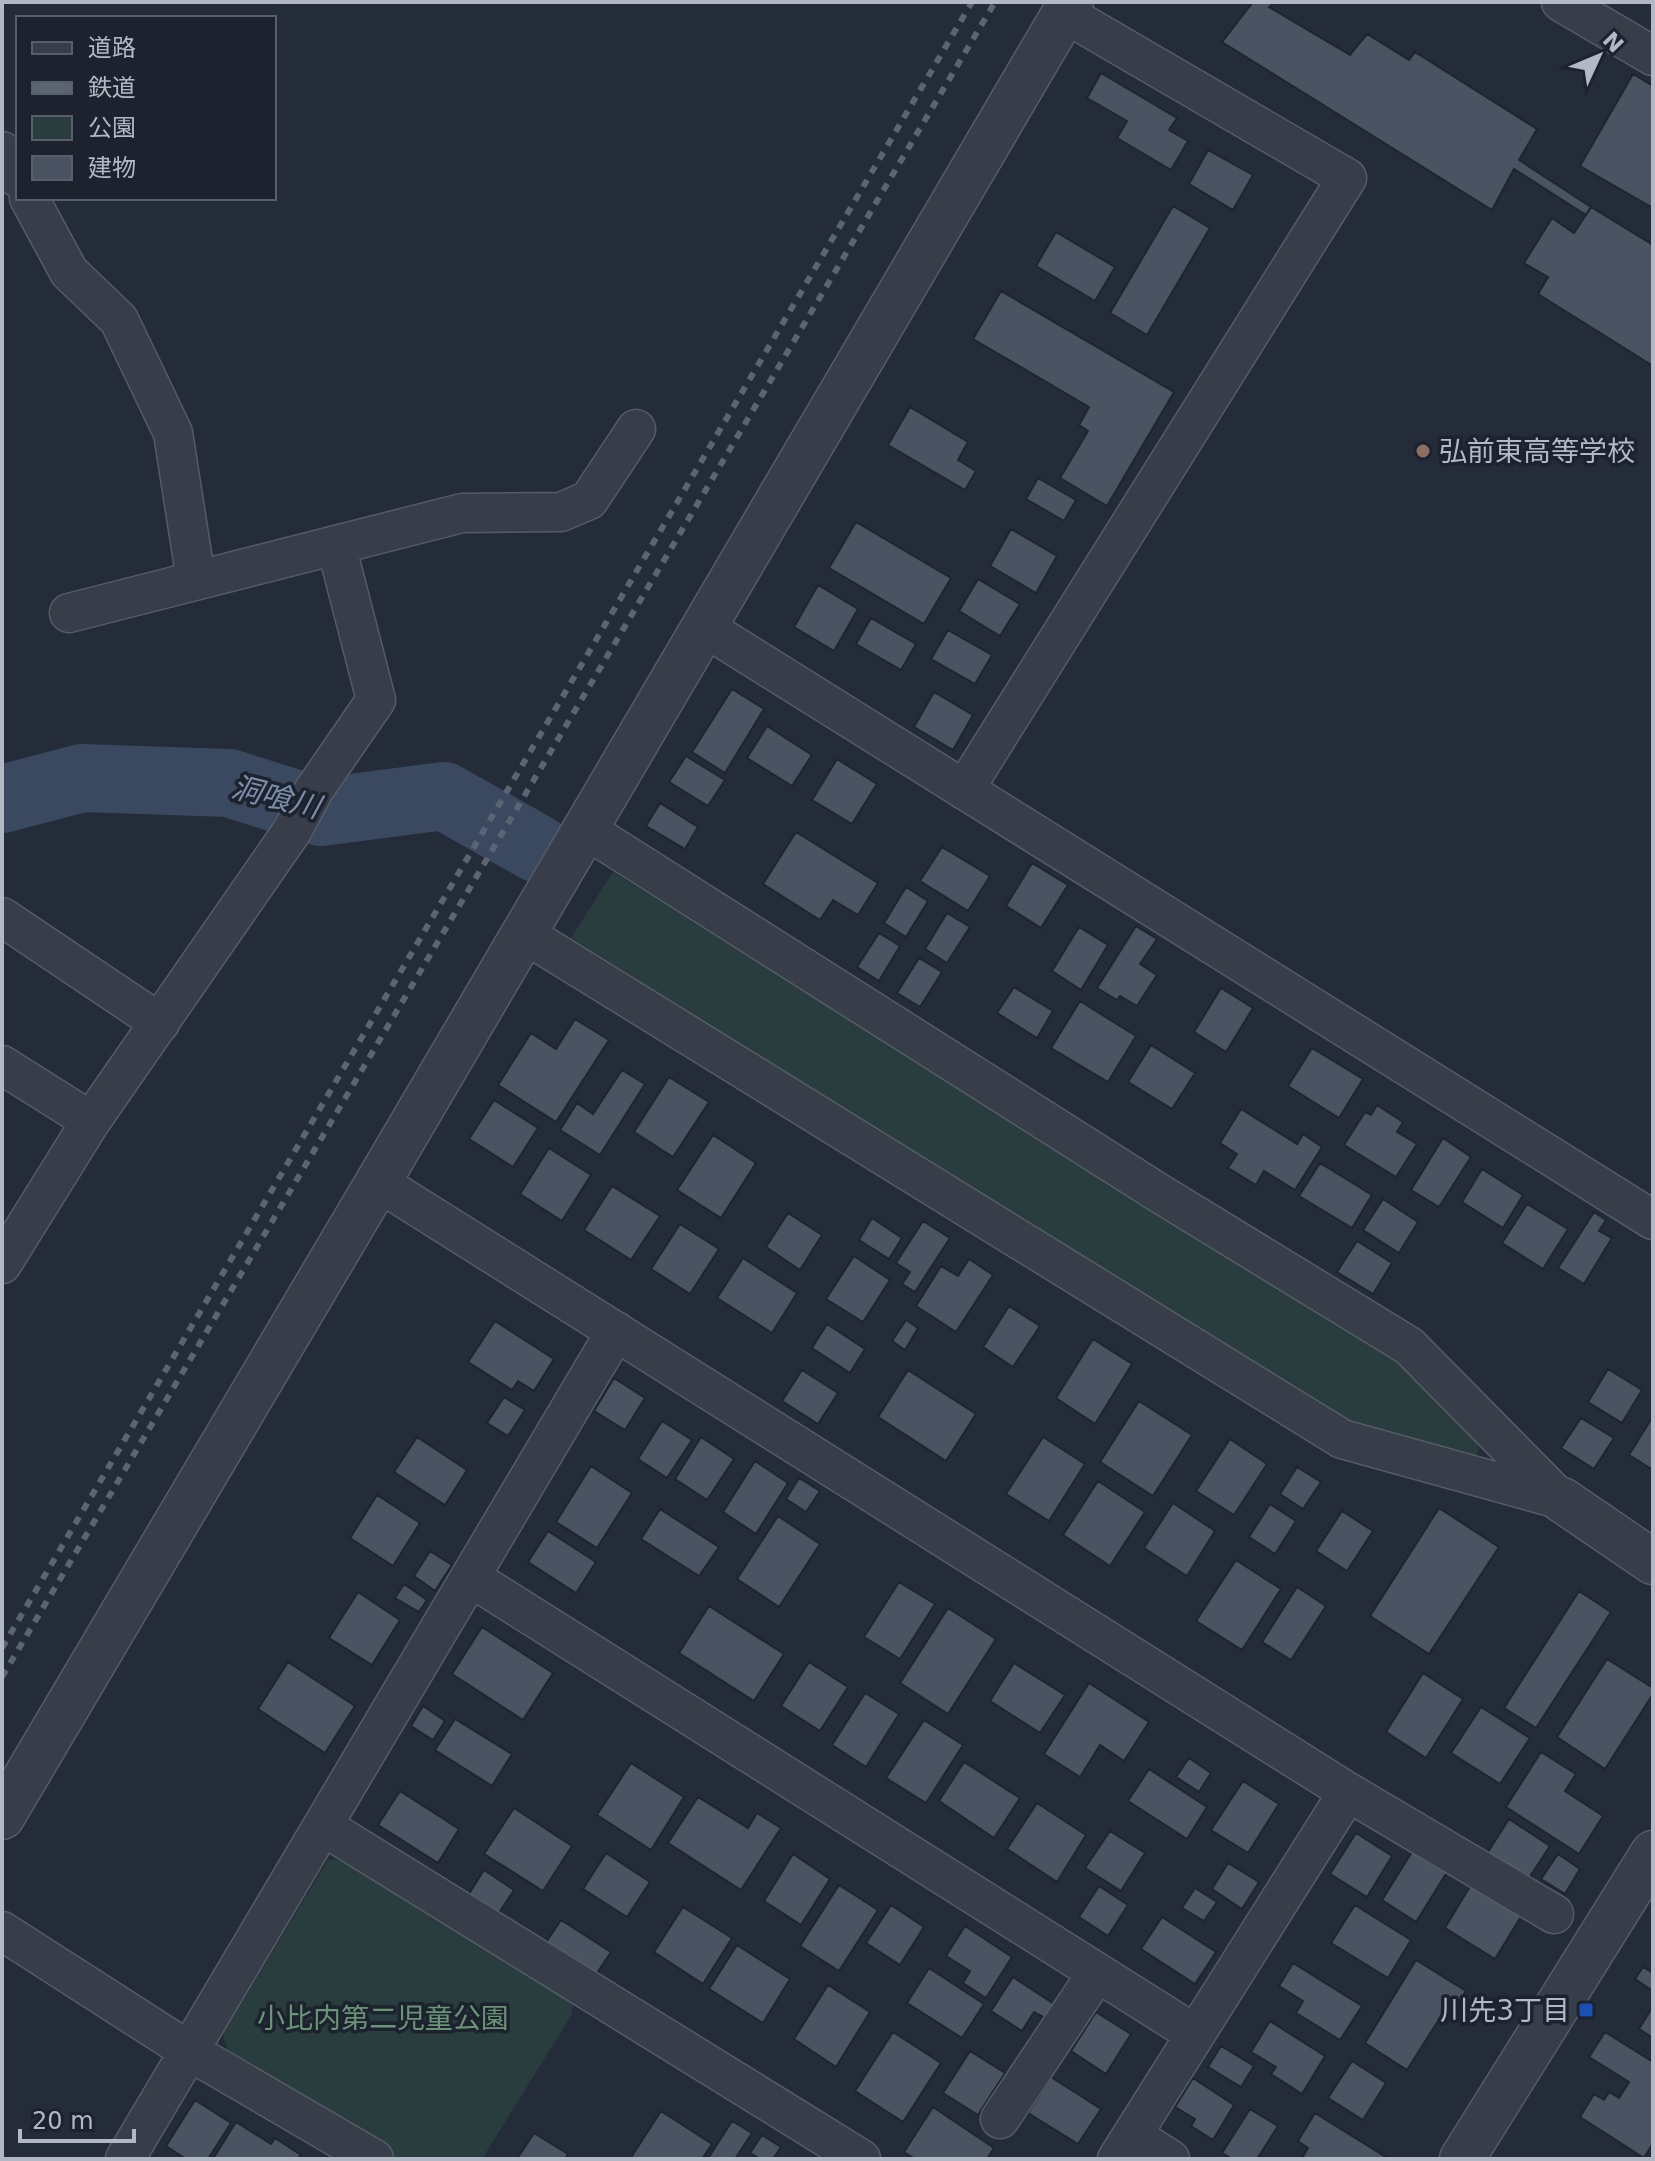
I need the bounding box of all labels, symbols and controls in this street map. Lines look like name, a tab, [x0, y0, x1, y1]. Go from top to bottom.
legend	[16, 16, 276, 200]
north arrow	[1559, 16, 1639, 96]
text: N	[1598, 27, 1628, 58]
text: 道路	[88, 34, 136, 62]
text: 鉄道	[88, 74, 136, 102]
text: 公園	[88, 114, 136, 142]
text: 建物	[88, 154, 136, 182]
place label: 弘前東高等学校	[1439, 435, 1635, 468]
marker: 弘前東高等学校	[1414, 442, 1432, 460]
water label: 洞喰川	[228, 769, 327, 826]
place label: 川先3丁目	[1440, 1994, 1570, 2027]
marker: 川先3丁目	[1577, 2001, 1595, 2019]
park label: 小比内第二児童公園	[257, 2002, 509, 2035]
scale bar	[20, 2093, 134, 2143]
text: 20 m	[32, 2107, 94, 2135]

